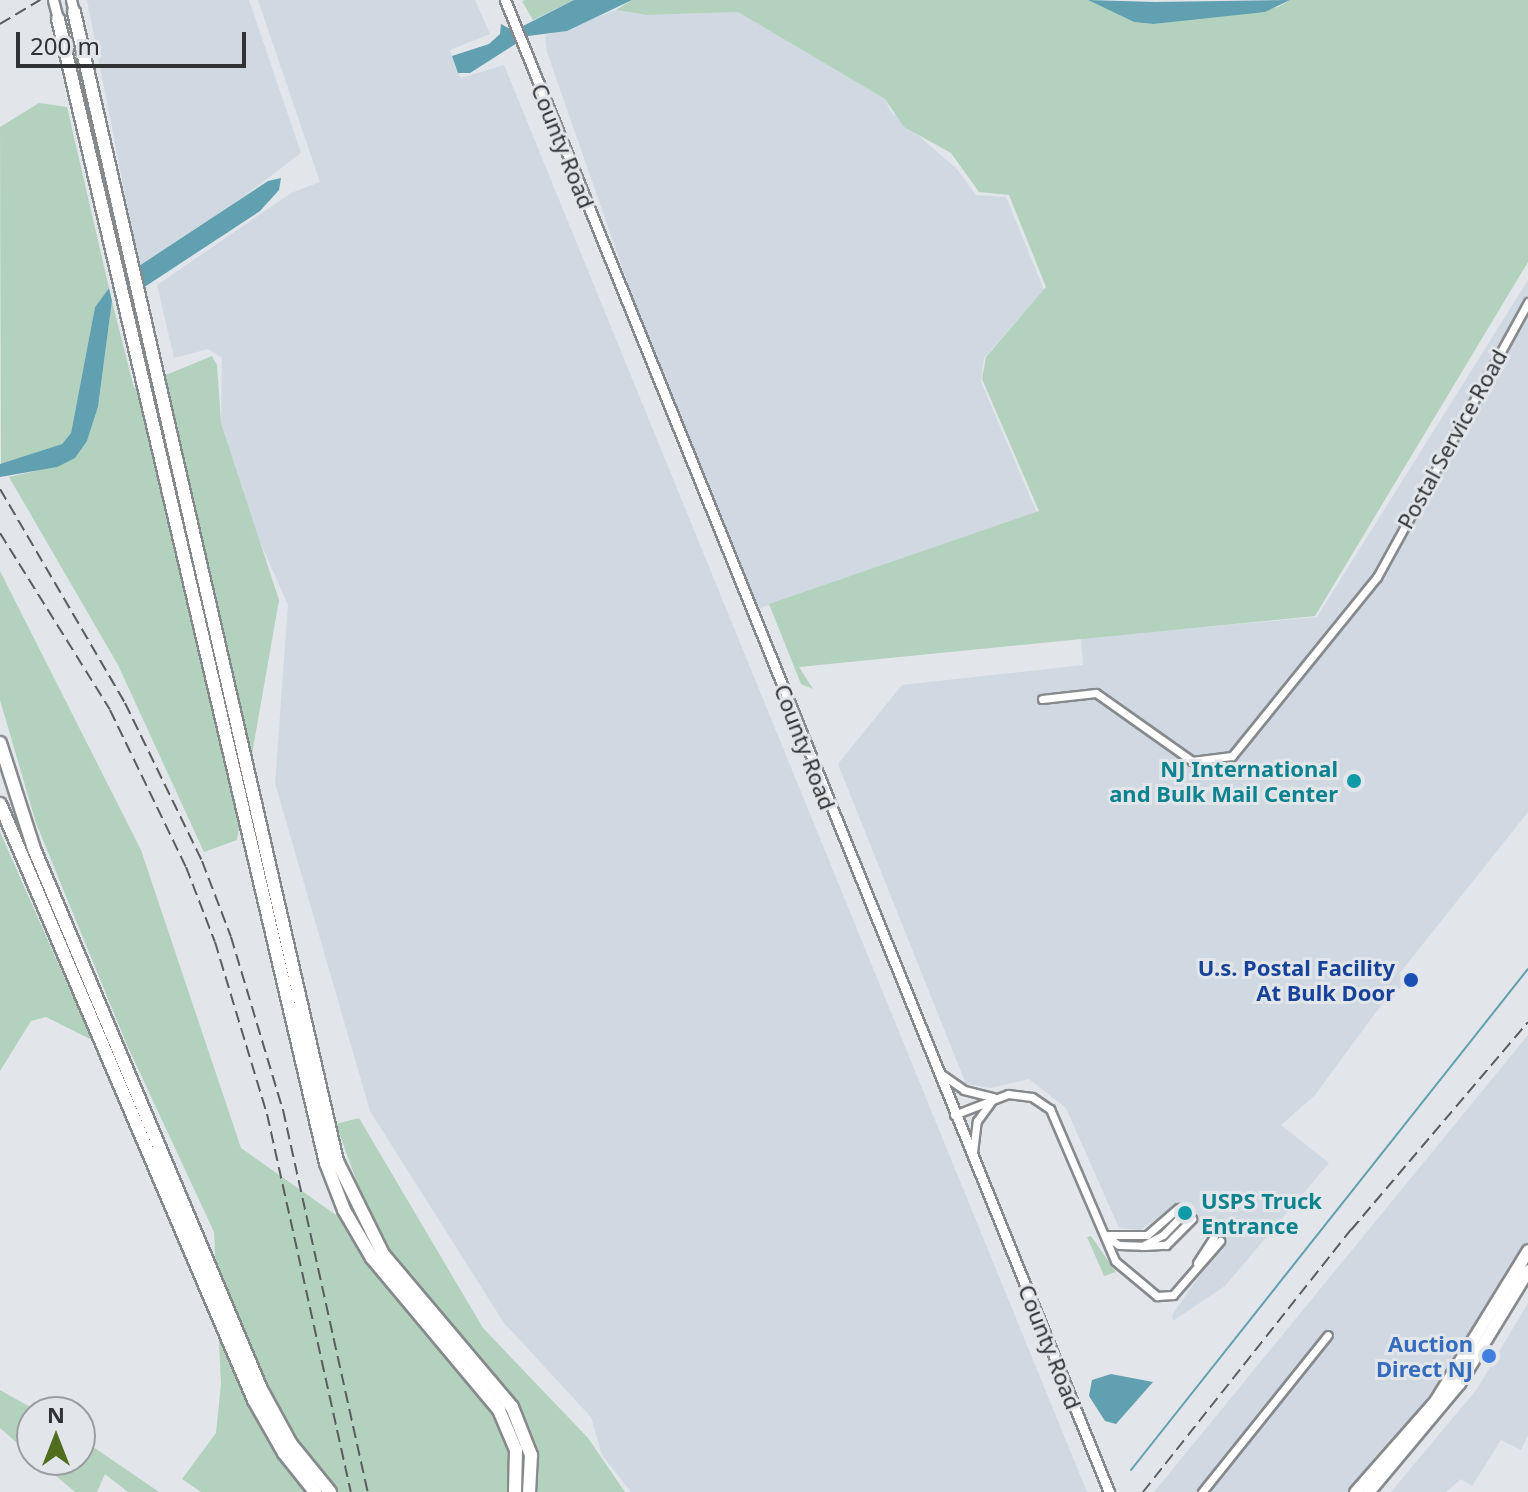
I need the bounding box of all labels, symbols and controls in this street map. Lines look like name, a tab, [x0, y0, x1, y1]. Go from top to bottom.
scale bar	[20, 16, 250, 66]
text: 200 m	[30, 29, 100, 62]
street label: County Road	[526, 80, 600, 212]
street label: Postal Service Road	[1392, 345, 1512, 533]
street label: County Road	[769, 681, 841, 813]
place label: NJ International and Bulk Mail Center	[1109, 755, 1338, 806]
marker: NJ International and Bulk Mail Center	[1345, 772, 1363, 790]
place label: U.s. Postal Facility At Bulk Door	[1198, 954, 1395, 1006]
marker: U.s. Postal Facility At Bulk Door	[1402, 971, 1420, 989]
place label: USPS Truck Entrance	[1201, 1187, 1322, 1238]
marker: USPS Truck Entrance	[1176, 1204, 1194, 1222]
street label: County Road	[1013, 1281, 1087, 1413]
place label: Auction Direct NJ	[1376, 1330, 1473, 1382]
marker: Auction Direct NJ	[1480, 1347, 1498, 1365]
north arrow	[16, 1396, 96, 1476]
text: N	[47, 1399, 65, 1429]

